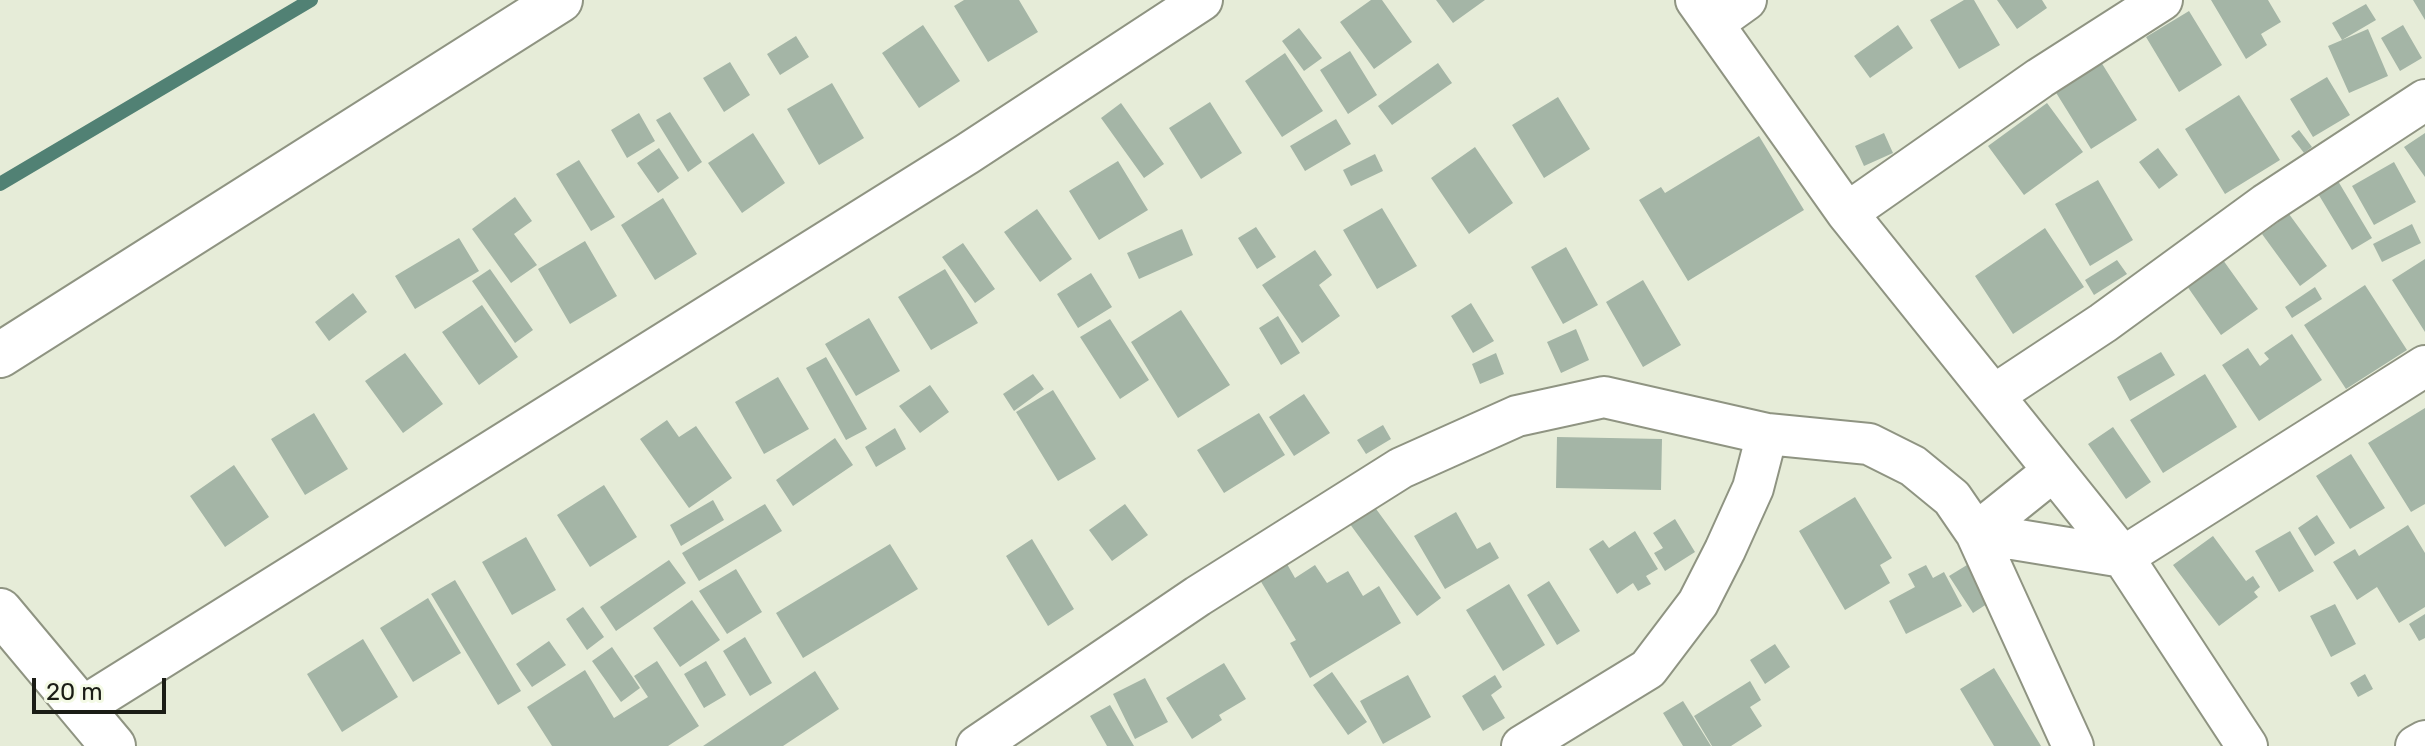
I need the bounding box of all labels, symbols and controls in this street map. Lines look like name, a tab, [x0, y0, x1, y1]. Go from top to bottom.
scale bar	[36, 662, 170, 712]
text: 20 m	[46, 678, 103, 706]

